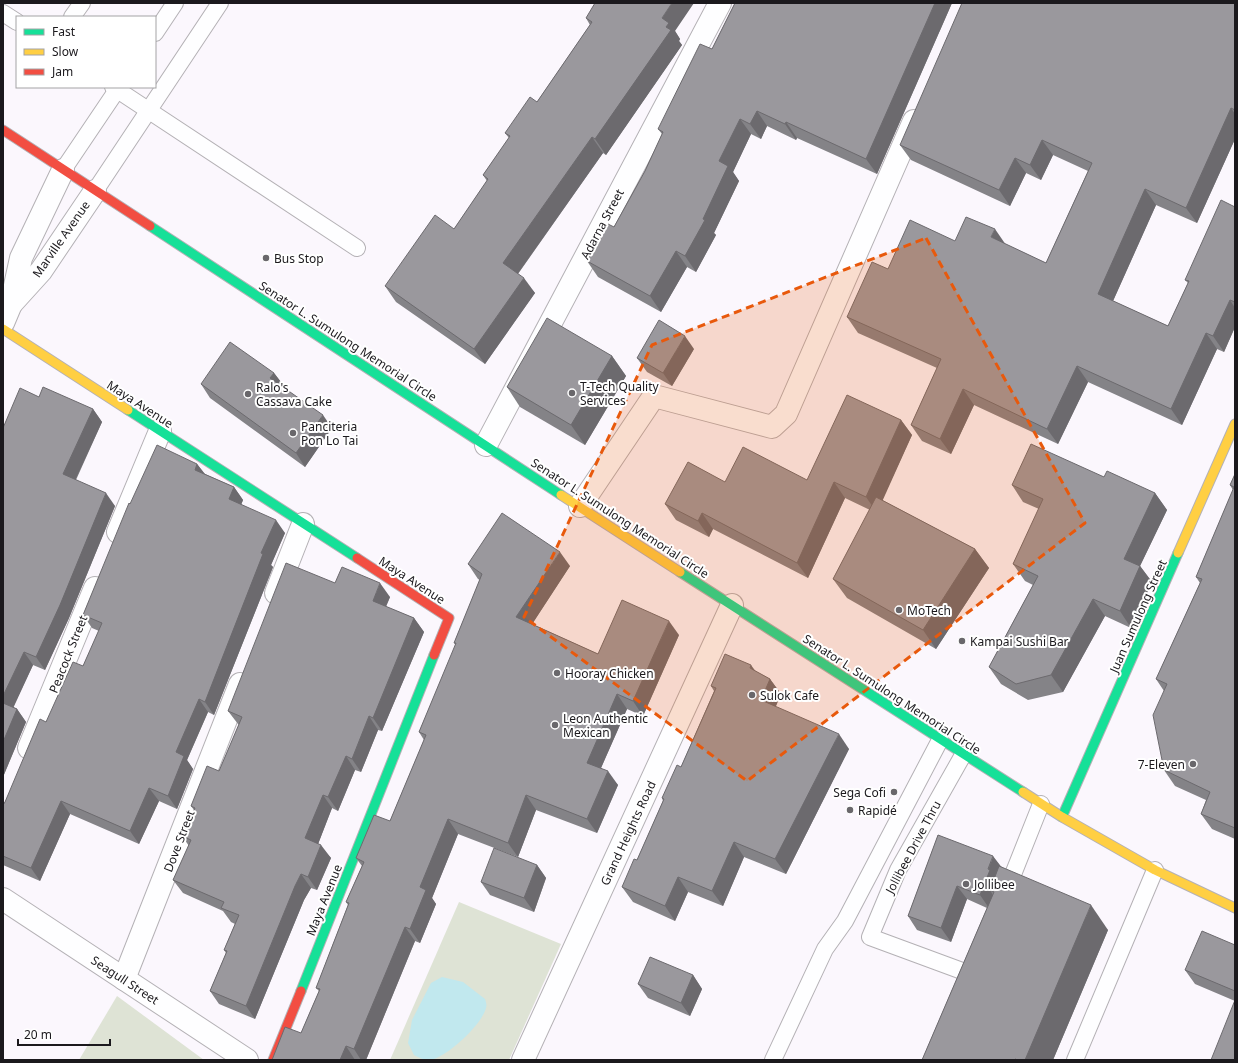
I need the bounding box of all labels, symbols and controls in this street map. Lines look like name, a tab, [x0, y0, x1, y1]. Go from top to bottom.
legend	[16, 16, 156, 88]
text: Fast	[52, 23, 76, 40]
text: Slow	[52, 43, 79, 60]
text: Jam	[51, 63, 73, 80]
street label: Adarna Street	[576, 185, 628, 262]
street label: Marville Avenue	[28, 197, 94, 281]
place label: Bus Stop	[274, 250, 324, 267]
marker: Bus Stop	[261, 253, 271, 263]
street label: Senator L. Sumulong Memorial Circle	[256, 277, 440, 405]
street label: Maya Avenue	[104, 376, 177, 432]
place label: T-Tech Quality Services	[580, 378, 660, 409]
place label: Ralo's Cassava Cake	[256, 379, 332, 410]
marker: T-Tech Quality Services	[567, 388, 577, 398]
marker: Ralo's Cassava Cake	[243, 389, 253, 399]
place label: Panciteria Pon Lo Tai	[301, 418, 358, 449]
marker: Panciteria Pon Lo Tai	[288, 428, 298, 438]
street label: Senator L. Sumulong Memorial Circle	[528, 454, 712, 582]
street label: Maya Avenue	[376, 552, 449, 608]
street label: Juan Sumulong Street	[1105, 556, 1171, 676]
place label: MoTech	[907, 602, 951, 619]
marker: MoTech	[894, 605, 904, 615]
street label: Peacock Street	[45, 612, 92, 695]
street label: Senator L. Sumulong Memorial Circle	[800, 630, 984, 758]
place label: Kampai Sushi Bar	[970, 633, 1069, 650]
marker: Kampai Sushi Bar	[957, 636, 967, 646]
place label: Hooray Chicken	[565, 665, 654, 682]
marker: Hooray Chicken	[552, 668, 562, 678]
place label: Sulok Cafe	[760, 687, 819, 704]
marker: Sulok Cafe	[747, 690, 757, 700]
place label: Leon Authentic Mexican	[563, 710, 648, 741]
marker: Leon Authentic Mexican	[550, 720, 560, 730]
place label: 7-Eleven	[1138, 756, 1185, 773]
marker: 7-Eleven	[1188, 759, 1198, 769]
street label: Grand Heights Road	[596, 778, 660, 888]
place label: Sega Cofi	[833, 784, 886, 801]
marker: Sega Cofi	[889, 787, 899, 797]
street label: Jollibee Drive Thru	[881, 797, 945, 897]
place label: Rapidé	[858, 802, 897, 819]
marker: Rapidé	[845, 805, 855, 815]
street label: Dove Street	[159, 807, 199, 875]
street label: Maya Avenue	[302, 862, 346, 938]
place label: Jollibee	[973, 876, 1015, 893]
marker: Jollibee	[961, 879, 971, 889]
street label: Seagull Street	[88, 952, 163, 1009]
scale bar	[18, 1021, 110, 1047]
text: 20 m	[24, 1026, 52, 1043]

